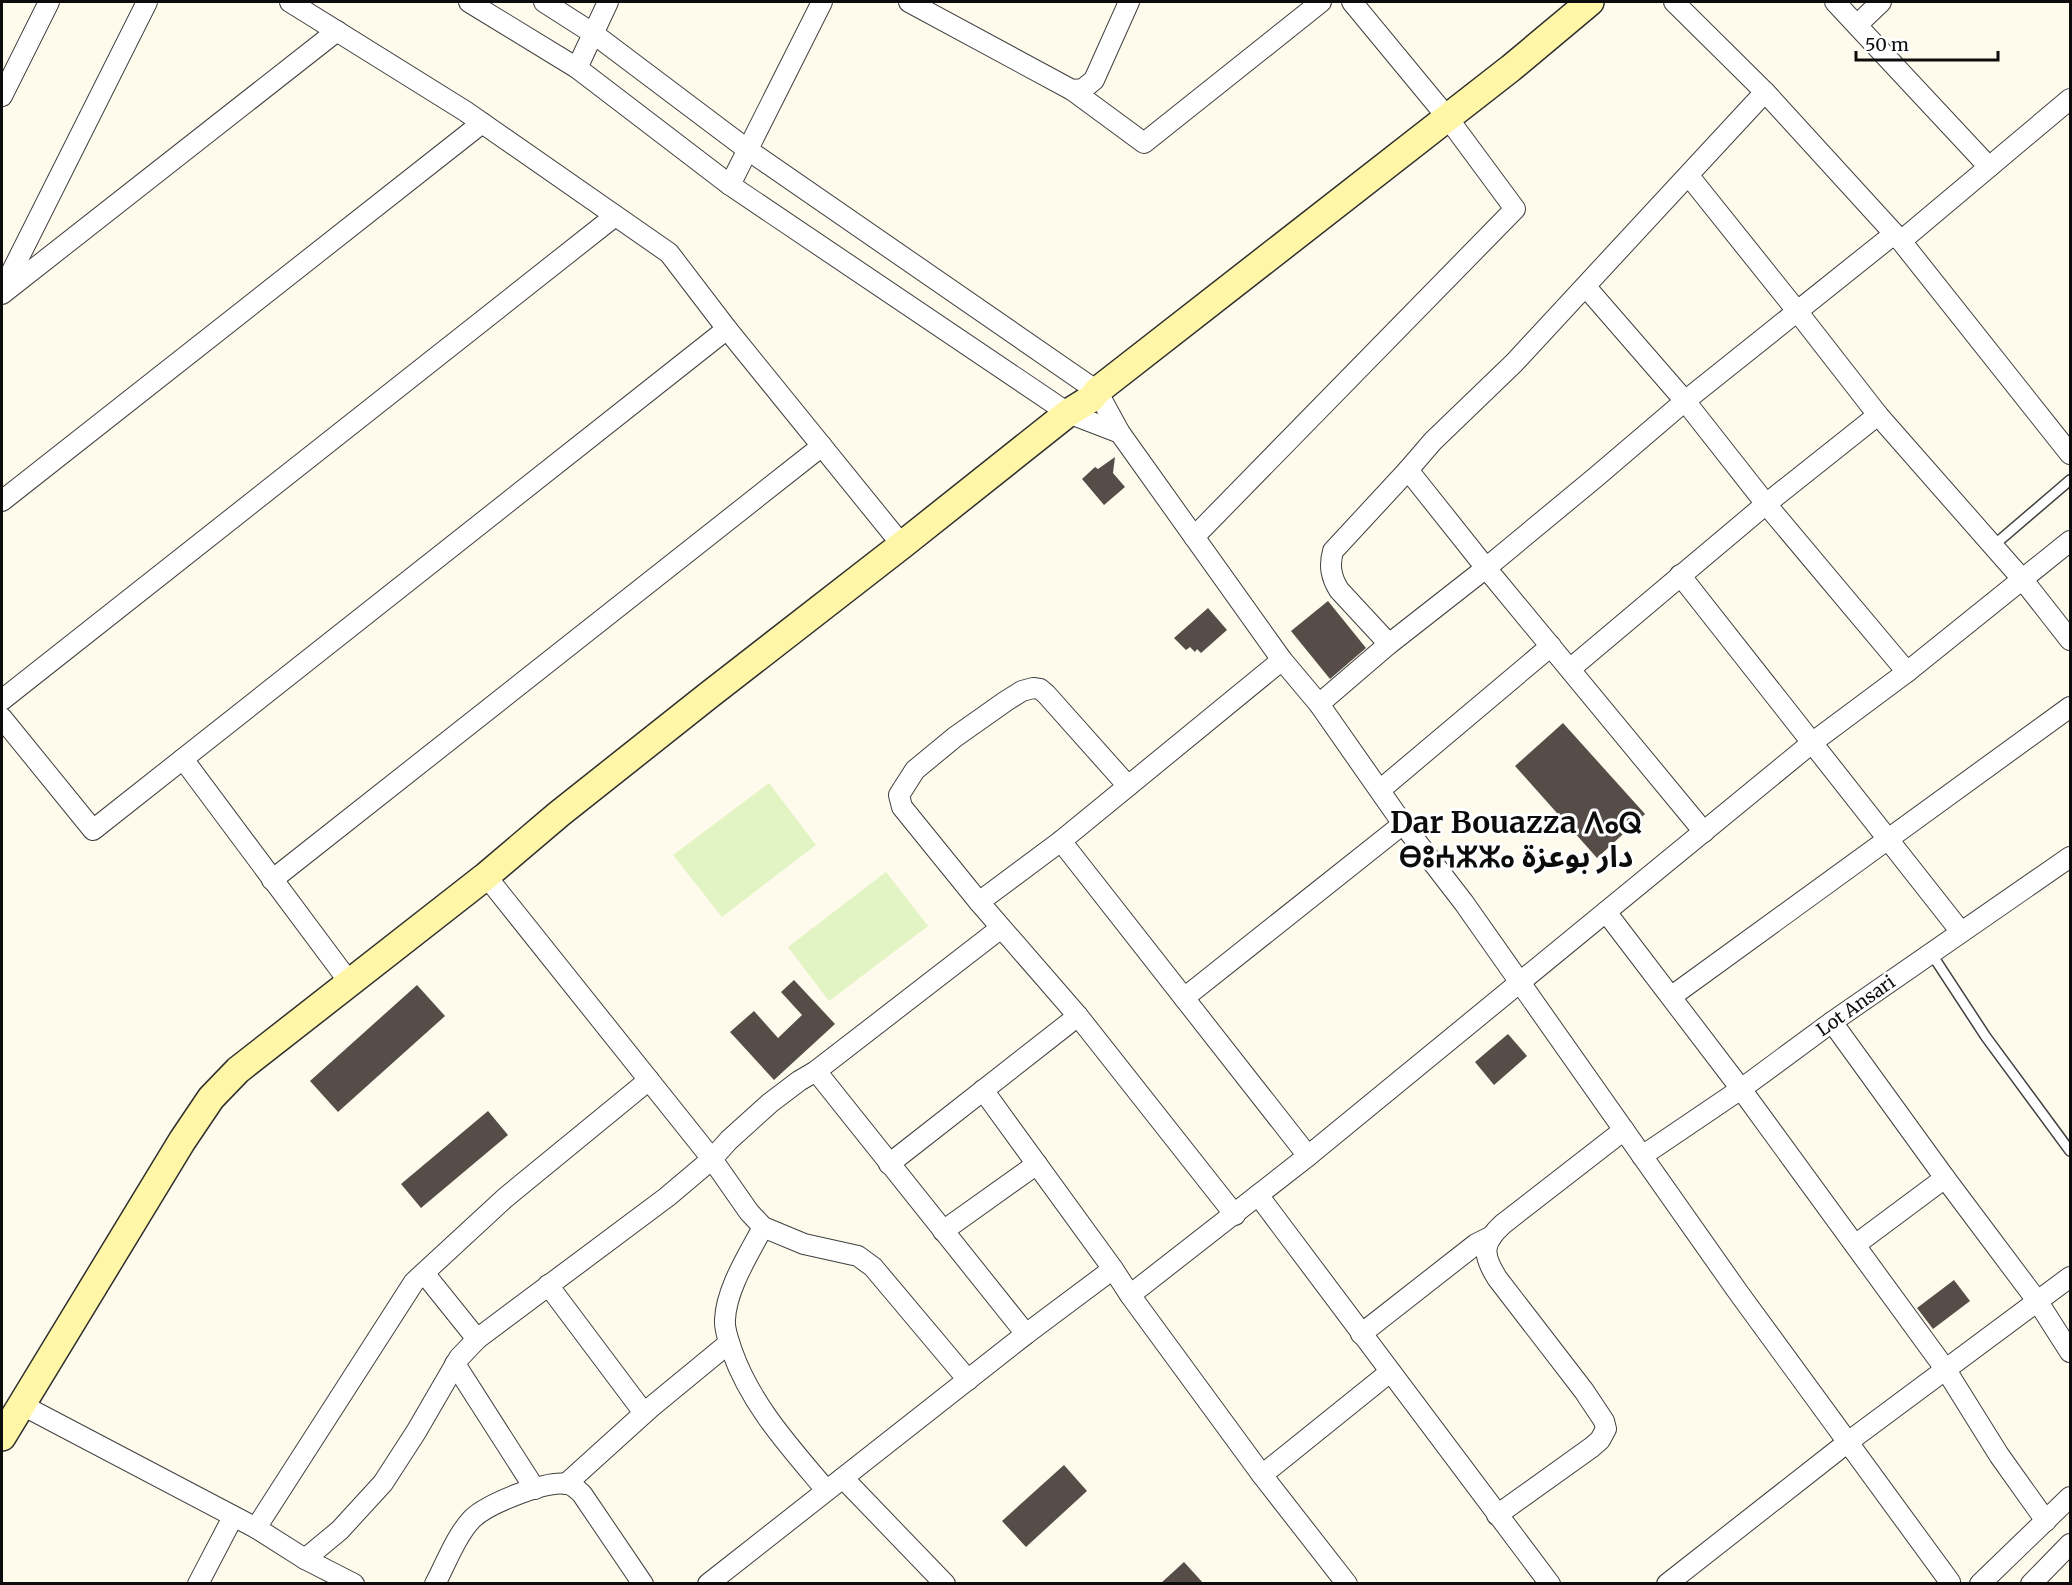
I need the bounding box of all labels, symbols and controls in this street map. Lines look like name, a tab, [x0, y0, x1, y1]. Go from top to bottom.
scale bar	[1856, 24, 1998, 62]
text: 50 m	[1865, 33, 1909, 56]
district label: Dar Bouazza ⴷⴰⵕ ⴱⵓⵄⵣⵣⴰ دار بوعزة	[1390, 803, 1642, 875]
street label: Lot Ansari	[1812, 970, 1900, 1041]

